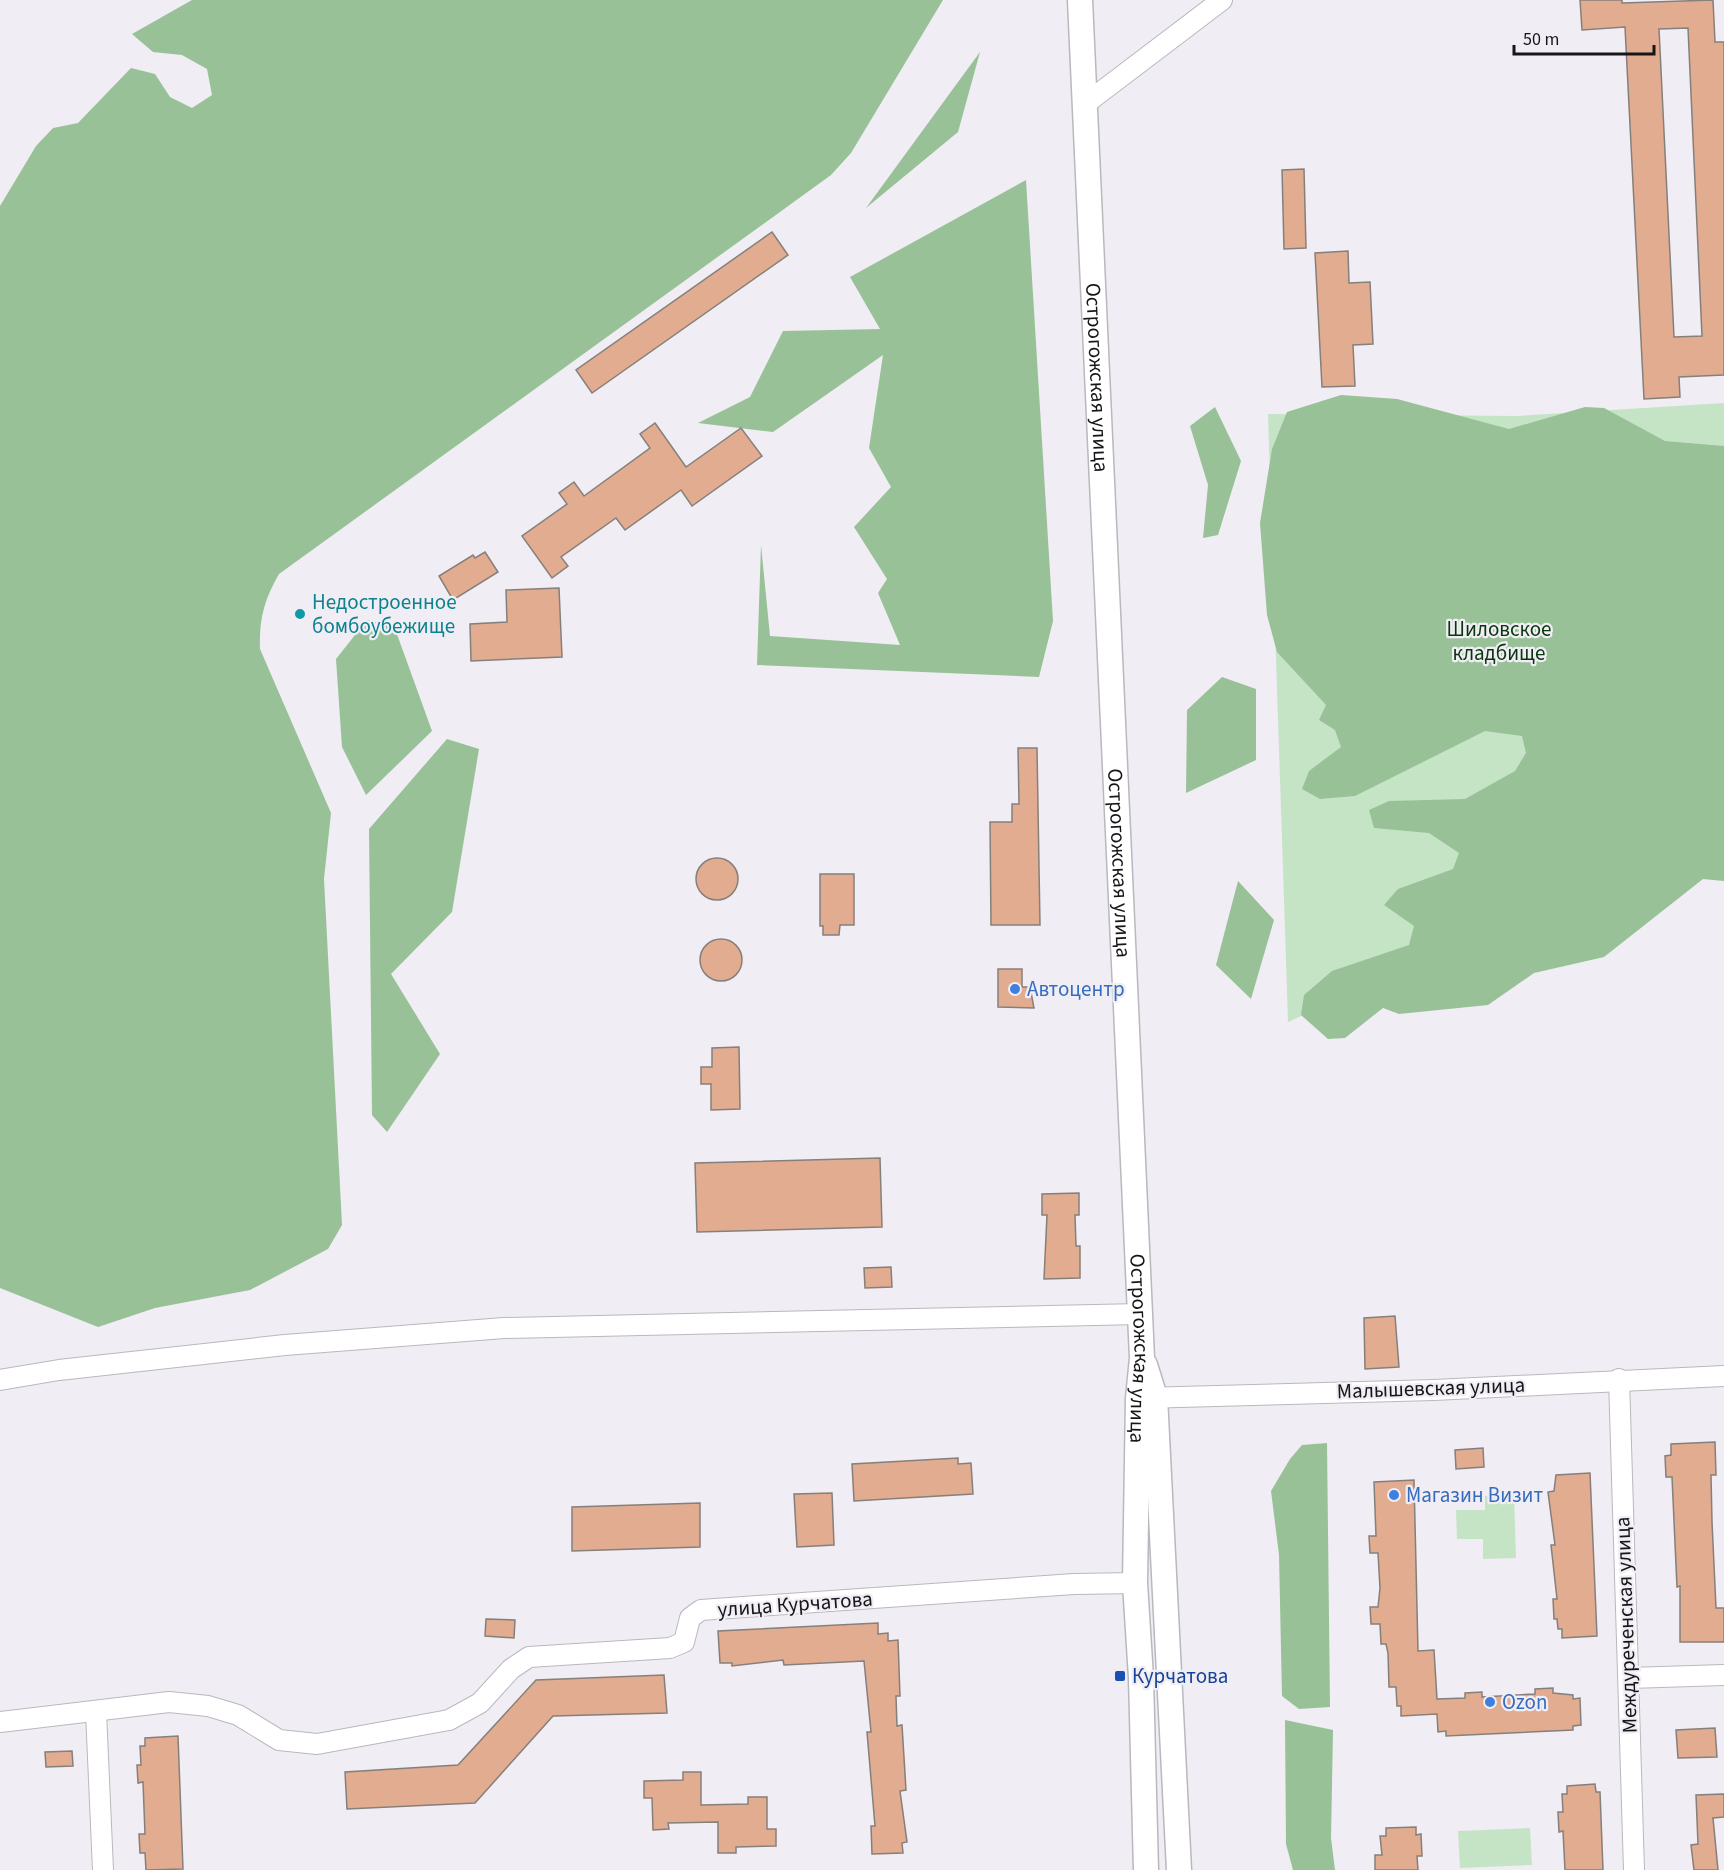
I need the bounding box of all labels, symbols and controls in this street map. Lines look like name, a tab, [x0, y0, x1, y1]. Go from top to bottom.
scale bar	[1514, 18, 1654, 56]
text: 50 m	[1523, 27, 1559, 52]
street label: Острогожская улица	[1078, 282, 1117, 473]
place label: Недостроенное бомбоубежище	[312, 587, 457, 641]
marker: Недостроенное бомбоубежище	[293, 607, 307, 621]
park label: Шиловское кладбище	[1447, 614, 1551, 668]
street label: Острогожская улица	[1100, 768, 1139, 959]
place label: Автоцентр	[1027, 974, 1125, 1004]
marker: Автоцентр	[1008, 982, 1022, 996]
street label: Острогожская улица	[1122, 1253, 1157, 1443]
street label: Малышевская улица	[1336, 1370, 1526, 1406]
place label: Магазин Визит	[1406, 1480, 1543, 1510]
marker: Магазин Визит	[1387, 1488, 1401, 1502]
street label: Междуреченская улица	[1607, 1516, 1645, 1734]
street label: улица Курчатова	[716, 1584, 874, 1624]
place label: Курчатова	[1132, 1661, 1228, 1691]
marker: Курчатова	[1113, 1669, 1127, 1683]
place label: Ozon	[1502, 1687, 1547, 1717]
marker: Ozon	[1483, 1695, 1497, 1709]

